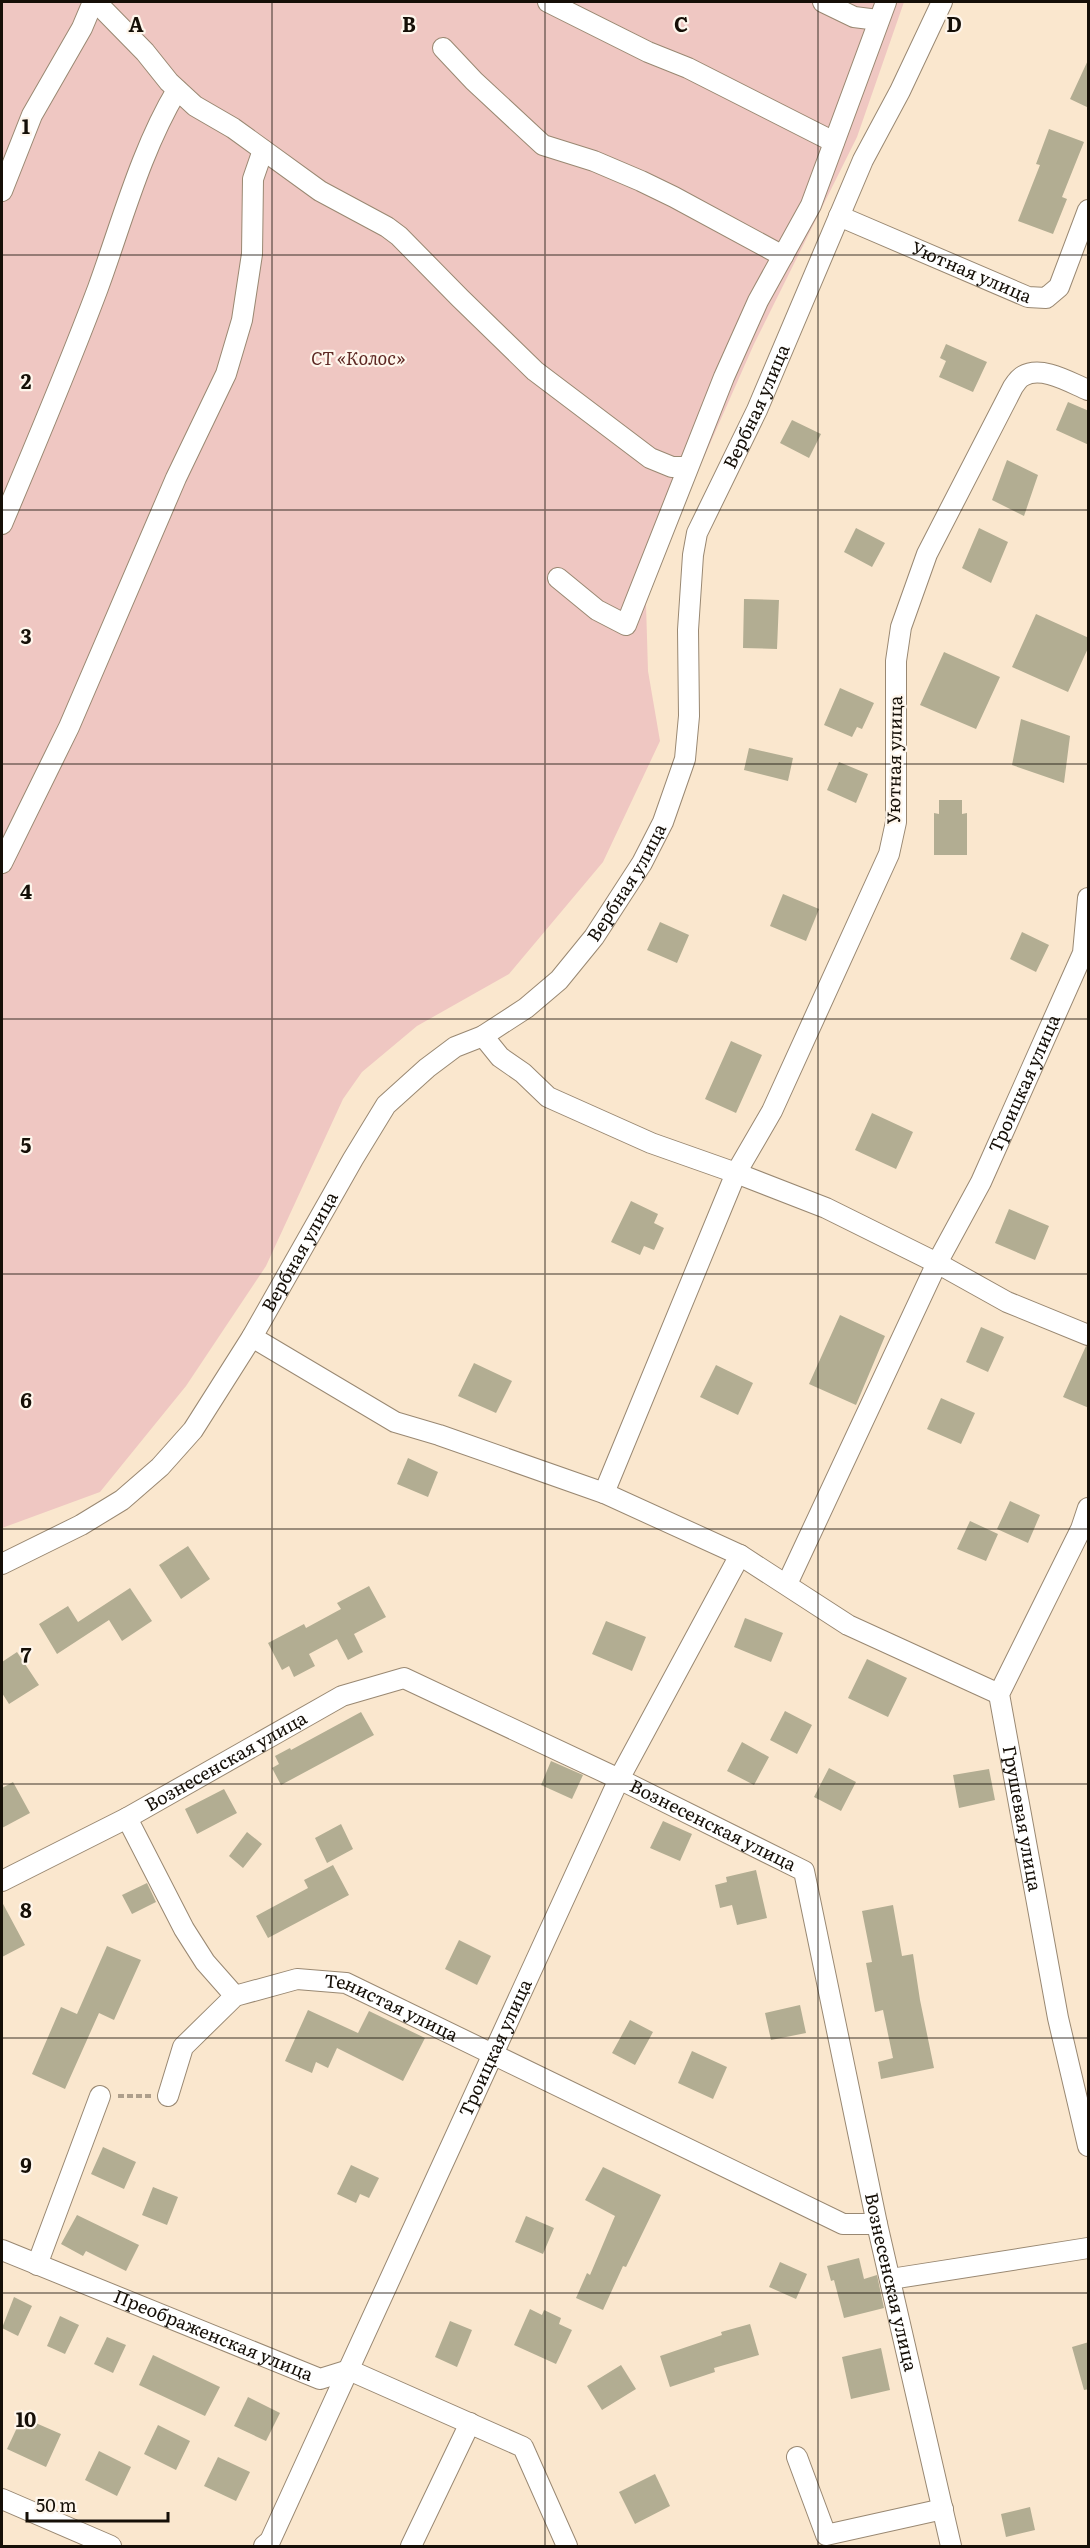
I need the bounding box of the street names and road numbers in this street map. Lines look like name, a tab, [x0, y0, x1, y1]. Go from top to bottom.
street label: Уютная улица	[907, 234, 1037, 309]
street label: Вербная улица	[715, 339, 796, 473]
street label: Уютная улица	[879, 695, 908, 825]
street label: Вербная улица	[579, 818, 672, 947]
street label: Троицкая улица	[981, 1009, 1066, 1157]
street label: Вербная улица	[254, 1186, 344, 1316]
street label: Вознесенская улица	[139, 1703, 312, 1817]
street label: Грушевая улица	[997, 1743, 1050, 1894]
street label: Вознесенская улица	[626, 1772, 801, 1877]
street label: Тенистая улица	[323, 1966, 463, 2048]
street label: Троицкая улица	[451, 1974, 538, 2121]
street label: Вознесенская улица	[859, 2190, 925, 2374]
street label: Преображенская улица	[110, 2282, 318, 2387]

